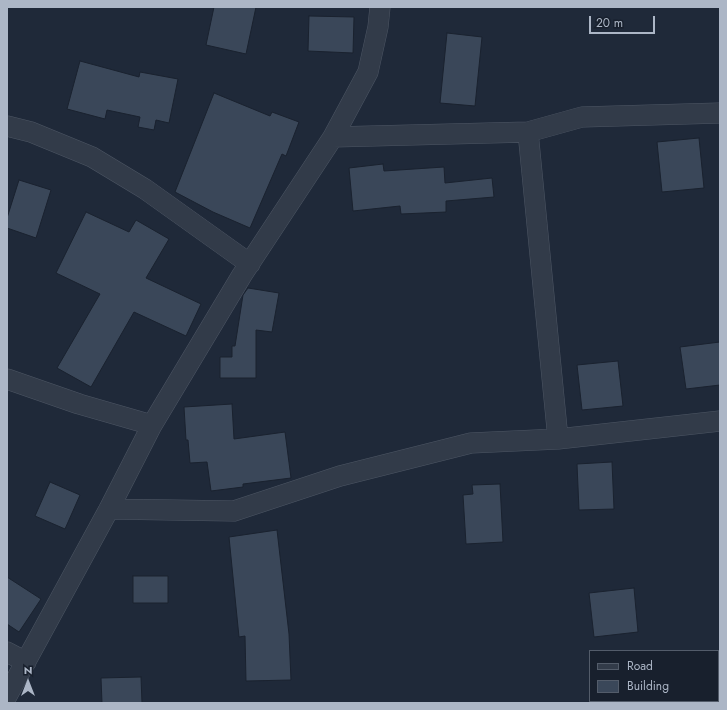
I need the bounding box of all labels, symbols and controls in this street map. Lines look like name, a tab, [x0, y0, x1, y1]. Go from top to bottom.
scale bar	[591, 8, 657, 34]
text: 20 m	[596, 14, 623, 32]
legend	[589, 650, 719, 702]
text: Road	[627, 657, 653, 675]
north arrow	[8, 662, 48, 702]
text: N	[24, 662, 32, 678]
text: Building	[627, 677, 669, 695]

